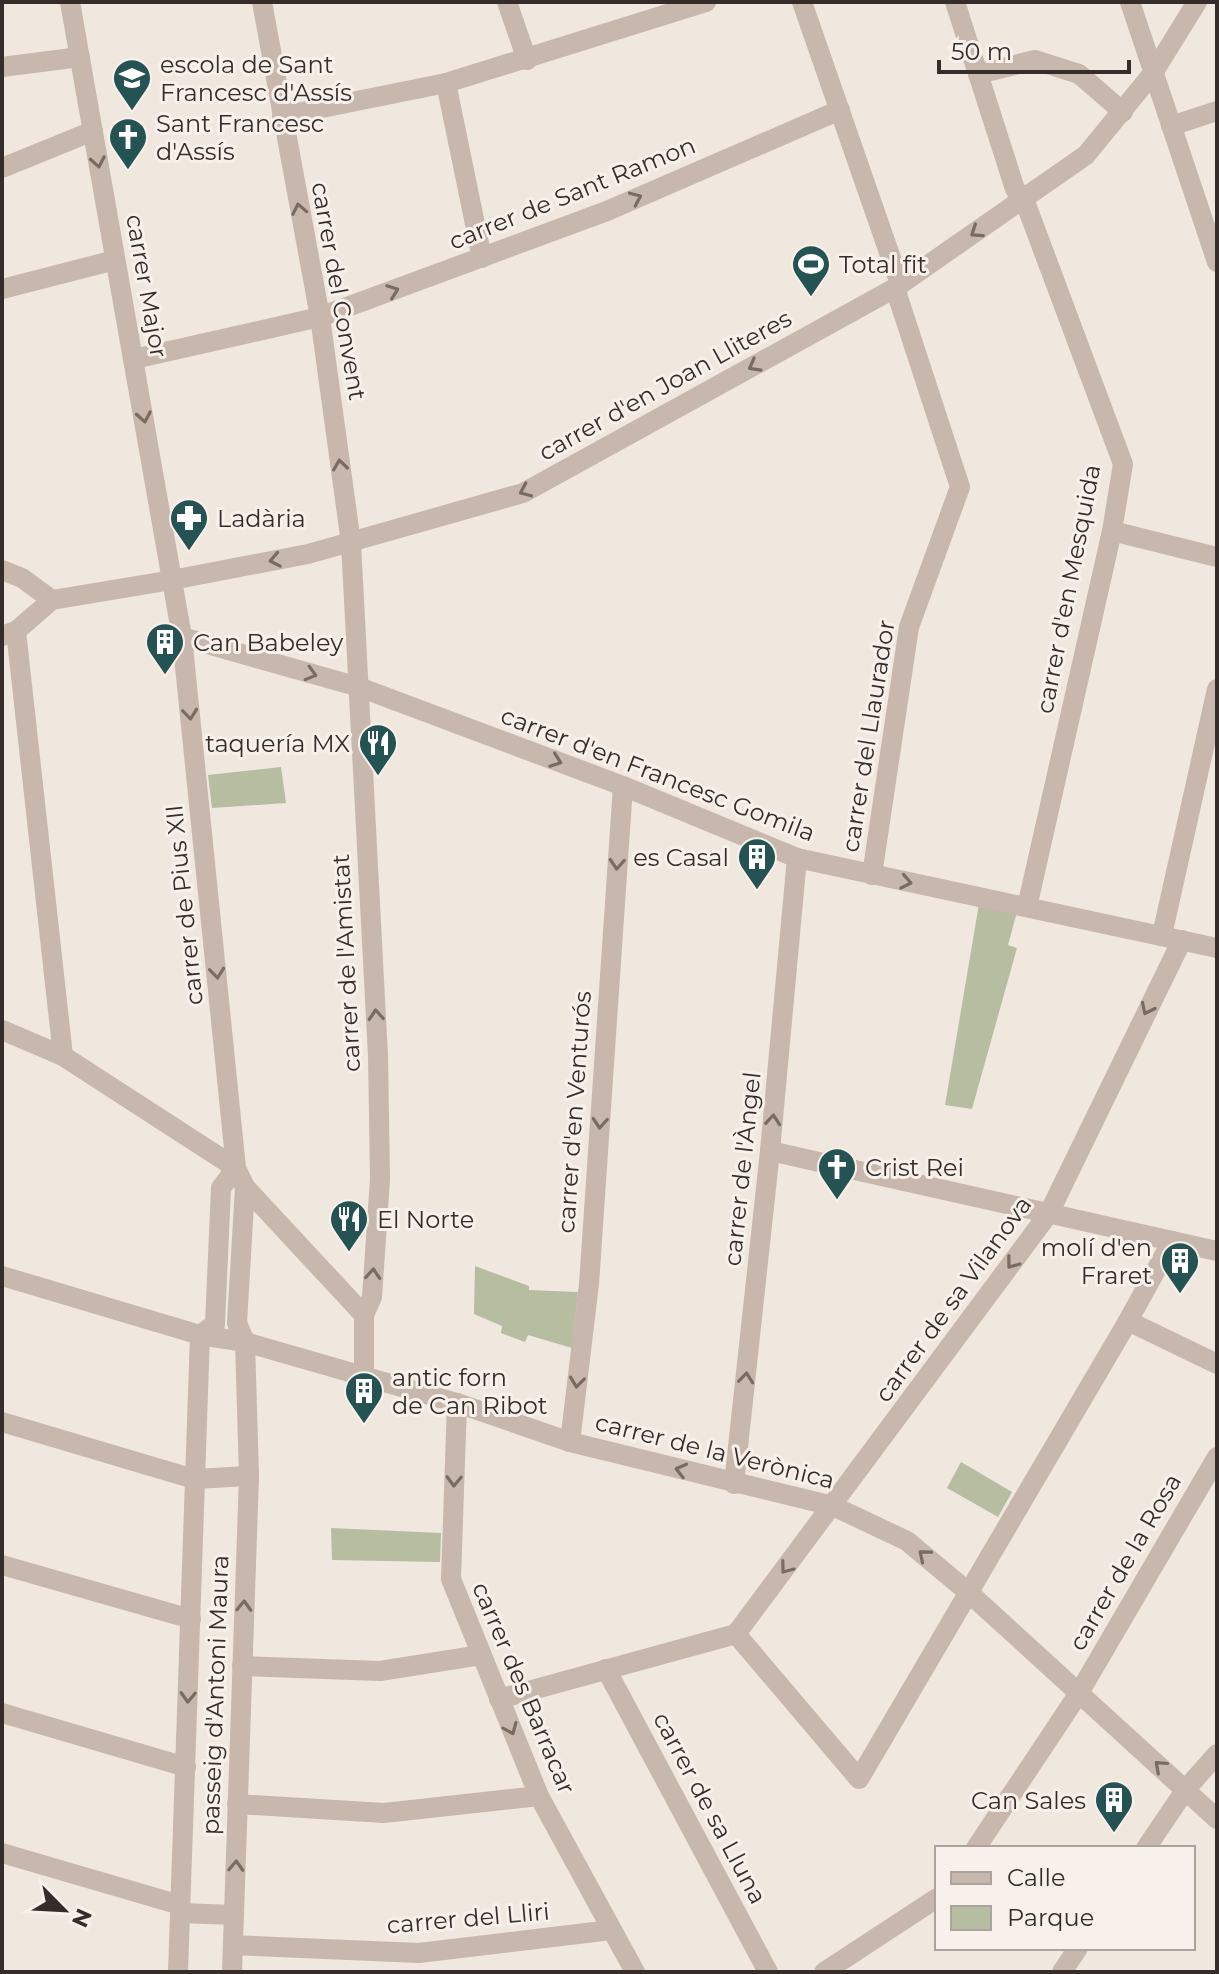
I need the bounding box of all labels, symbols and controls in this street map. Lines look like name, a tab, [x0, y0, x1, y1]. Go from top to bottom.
scale bar	[939, 24, 1129, 74]
text: 50 m	[951, 37, 1012, 66]
place label: escola de Sant Francesc d'Assís	[160, 50, 352, 107]
school or university icon: escola de Sant Francesc d'Assís	[111, 57, 153, 112]
place label: Sant Francesc d'Assís	[156, 109, 324, 166]
church icon: Sant Francesc d'Assís	[107, 116, 149, 171]
street label: carrer de Sant Ramon	[445, 130, 699, 256]
one-way arrow	[89, 155, 106, 168]
street label: carrer del Convent	[306, 180, 373, 403]
one-way arrow	[628, 192, 643, 208]
one-way arrow	[292, 202, 309, 216]
street label: carrer Major	[120, 212, 174, 360]
one-way arrow	[970, 222, 984, 237]
sports icon: Total fit	[790, 243, 832, 298]
place label: Total fit	[839, 250, 927, 279]
one-way arrow	[386, 284, 400, 300]
street label: carrer d'en Joan Lliteres	[534, 303, 796, 467]
one-way arrow	[747, 357, 762, 372]
one-way arrow	[135, 411, 152, 424]
one-way arrow	[332, 459, 349, 472]
street label: carrer d'en Mesquida	[1030, 462, 1106, 716]
one-way arrow	[519, 481, 534, 497]
pharmacy icon: Ladària	[168, 497, 210, 552]
place label: Ladària	[217, 504, 306, 533]
one-way arrow	[268, 551, 282, 568]
street label: carrer del Llaurador	[835, 618, 901, 854]
building icon: Can Babeley	[144, 621, 186, 676]
place label: Can Babeley	[193, 628, 343, 657]
one-way arrow	[304, 665, 318, 681]
street label: carrer d'en Francesc Gomila	[497, 701, 819, 847]
one-way arrow	[182, 708, 199, 721]
restaurant icon: taquería MX	[357, 722, 399, 777]
place label: taquería MX	[205, 729, 350, 758]
one-way arrow	[548, 751, 562, 768]
street label: carrer de Pius XII	[159, 803, 209, 1007]
building icon: es Casal	[736, 836, 778, 891]
place label: es Casal	[633, 843, 729, 872]
street label: carrer de l'Amistat	[326, 853, 366, 1073]
one-way arrow	[609, 858, 626, 871]
one-way arrow	[899, 873, 913, 890]
one-way arrow	[208, 967, 225, 980]
street label: carrer d'en Venturós	[551, 990, 597, 1234]
one-way arrow	[1142, 1001, 1157, 1016]
one-way arrow	[368, 1008, 385, 1021]
street label: carrer de l'Àngel	[717, 1071, 767, 1267]
one-way arrow	[764, 1113, 781, 1126]
one-way arrow	[592, 1117, 609, 1130]
church icon: Crist Rei	[816, 1146, 858, 1201]
place label: Crist Rei	[865, 1153, 964, 1182]
street label: carrer de sa Vilanova	[869, 1191, 1037, 1407]
restaurant icon: El Norte	[328, 1198, 370, 1253]
place label: El Norte	[377, 1205, 474, 1234]
place label: molí d'en Fraret	[1041, 1233, 1152, 1290]
building icon: molí d'en Fraret	[1159, 1240, 1201, 1295]
one-way arrow	[1008, 1254, 1022, 1269]
one-way arrow	[364, 1267, 381, 1280]
place label: antic forn de Can Ribot	[392, 1363, 548, 1420]
building icon: antic forn de Can Ribot	[343, 1370, 385, 1425]
one-way arrow	[737, 1371, 754, 1384]
one-way arrow	[569, 1375, 586, 1389]
street label: carrer de la Verònica	[592, 1407, 838, 1495]
one-way arrow	[675, 1463, 689, 1480]
street label: carrer de la Rosa	[1063, 1469, 1187, 1655]
one-way arrow	[446, 1475, 463, 1488]
one-way arrow	[919, 1550, 933, 1565]
street label: passeig d'Antoni Maura	[196, 1554, 234, 1836]
one-way arrow	[781, 1559, 795, 1574]
street label: carrer des Barracar	[466, 1578, 582, 1798]
one-way arrow	[236, 1599, 253, 1612]
one-way arrow	[180, 1691, 197, 1704]
street label: carrer de sa Lluna	[647, 1707, 773, 1909]
one-way arrow	[502, 1721, 518, 1735]
one-way arrow	[1154, 1761, 1169, 1775]
building icon: Can Sales	[1093, 1779, 1135, 1834]
place label: Can Sales	[971, 1786, 1086, 1815]
legend	[935, 1846, 1195, 1950]
one-way arrow	[227, 1859, 244, 1872]
text: Calle	[1007, 1863, 1065, 1892]
north arrow	[24, 1870, 104, 1950]
street label: carrer del Lliri	[385, 1896, 551, 1940]
text: Parque	[1007, 1903, 1094, 1932]
text: N	[66, 1904, 98, 1932]

